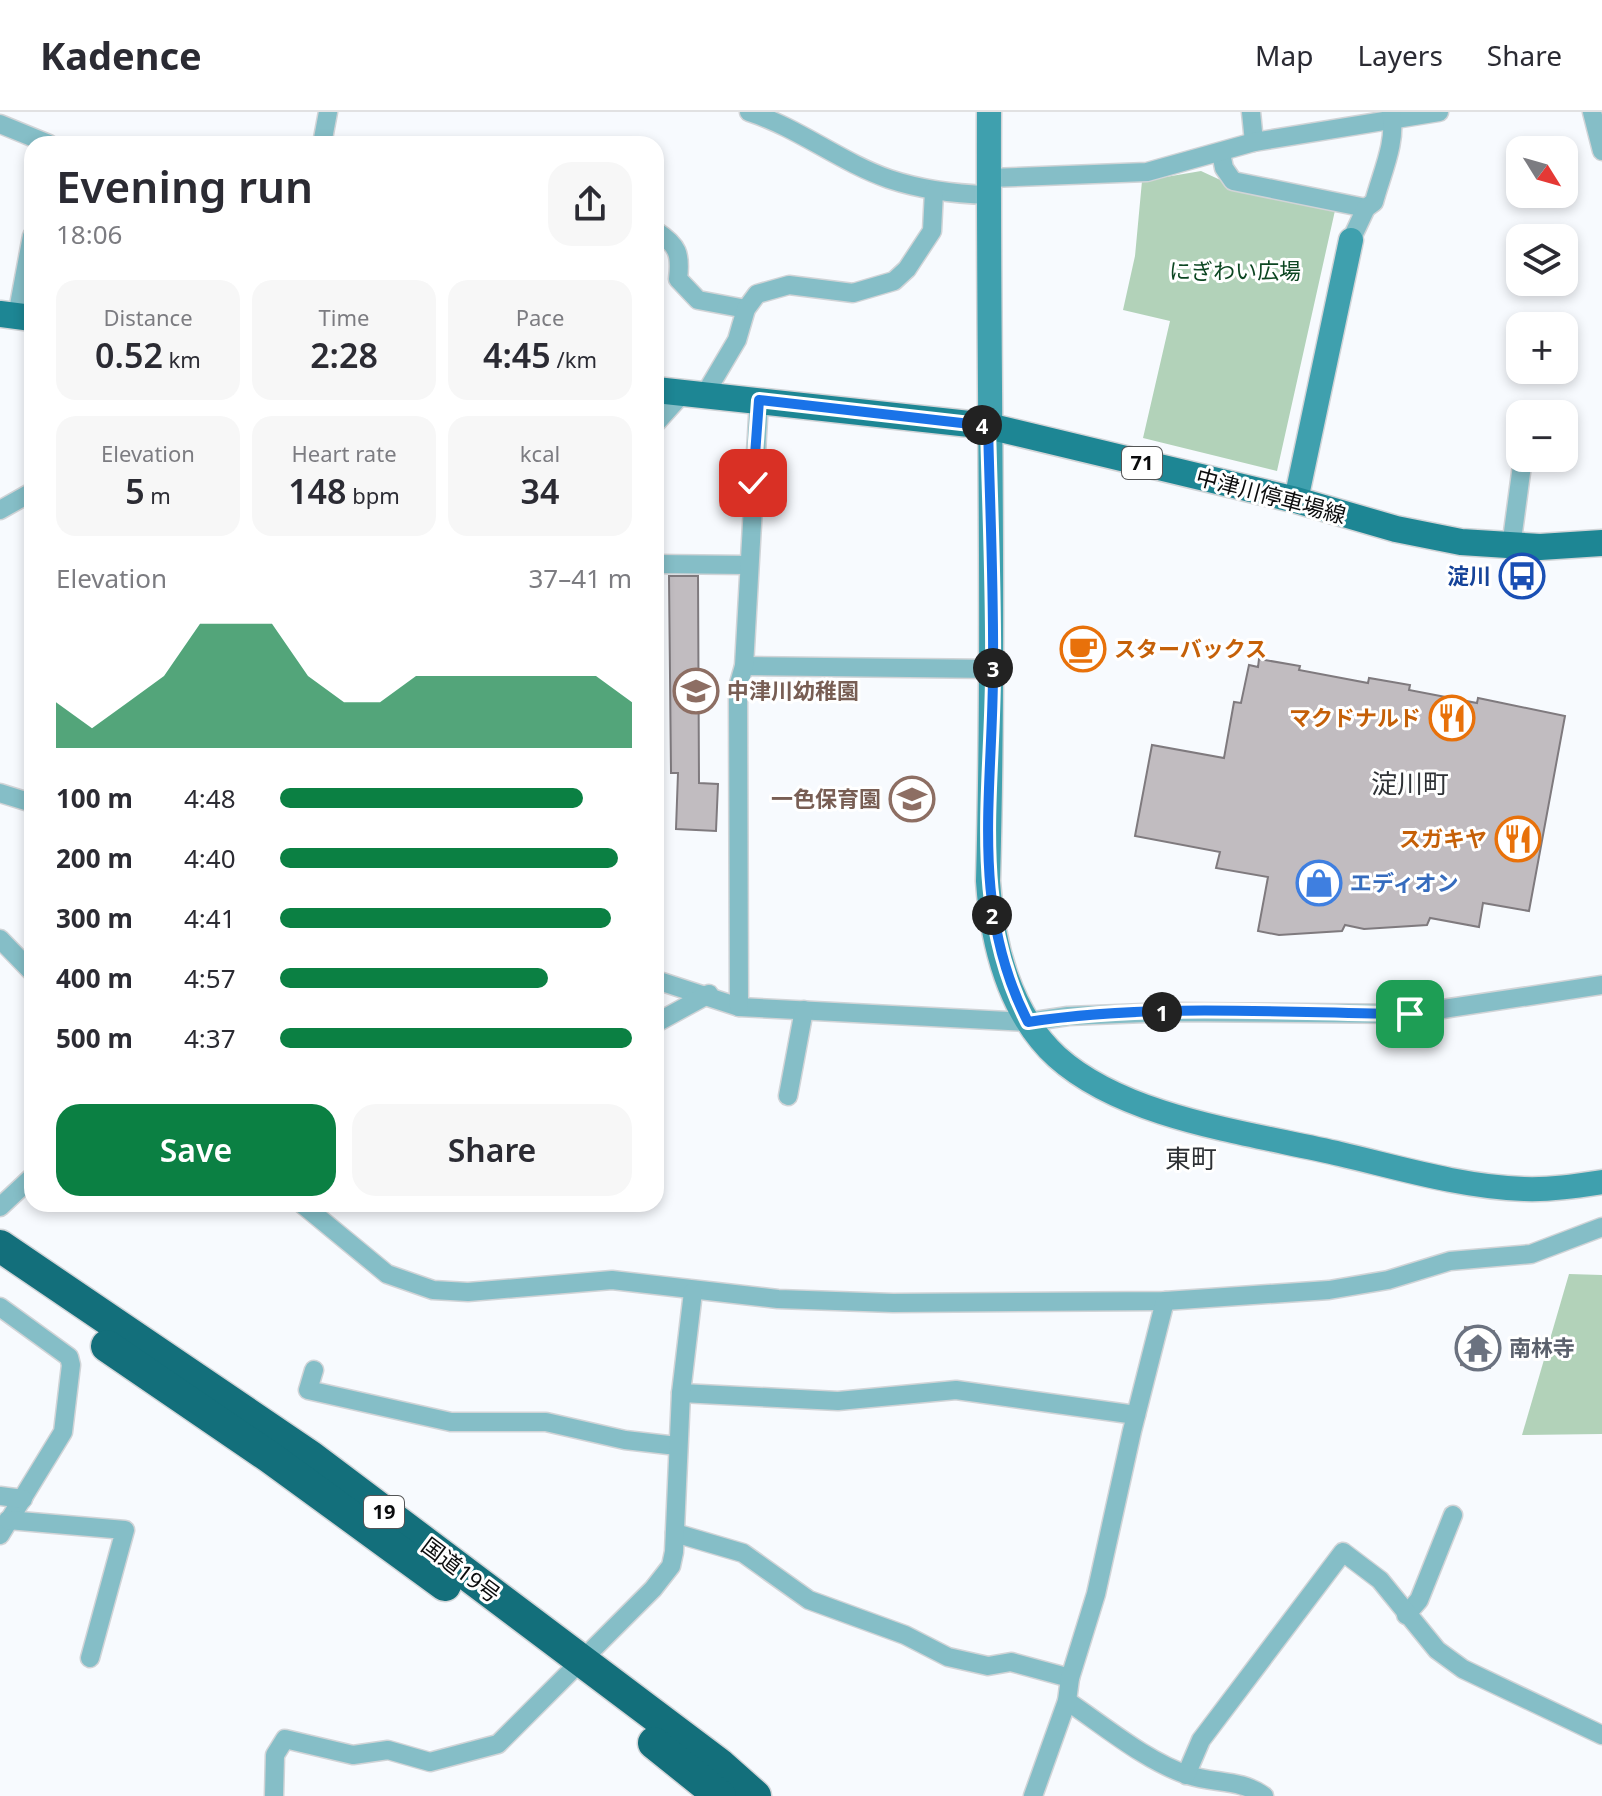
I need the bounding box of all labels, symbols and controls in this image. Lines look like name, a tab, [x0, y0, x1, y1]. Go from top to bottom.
text: Kadence	[40, 29, 202, 81]
text: Map	[1255, 36, 1313, 74]
text: Layers	[1357, 36, 1443, 74]
text: Share	[1487, 36, 1562, 74]
north arrow	[1506, 136, 1578, 208]
map controls	[1506, 136, 1578, 472]
text: Evening run	[56, 156, 313, 216]
button: share	[548, 162, 632, 246]
text: 18:06	[56, 216, 122, 252]
button: layers	[1506, 224, 1578, 296]
park label: にぎわい広場	[1169, 255, 1301, 285]
text: Distance	[103, 302, 193, 332]
text: Time	[319, 302, 369, 332]
text: Pace	[516, 302, 564, 332]
button: +	[1506, 312, 1578, 384]
text: 0.52	[95, 332, 163, 378]
text: 2:28	[310, 332, 378, 378]
text: 4:45	[483, 332, 551, 378]
text: km	[163, 344, 201, 374]
text: /km	[551, 344, 597, 374]
button: −	[1506, 400, 1578, 472]
pin: 4	[962, 405, 1002, 445]
text: 4	[976, 410, 988, 440]
text: Elevation	[101, 438, 195, 468]
text: Heart rate	[291, 438, 397, 468]
text: kcal	[520, 438, 560, 468]
road number: 71	[1122, 447, 1162, 479]
pin	[719, 449, 787, 517]
icon: check	[731, 461, 775, 505]
street label: 中津川停車場線	[1193, 461, 1350, 529]
text: 5	[125, 468, 145, 514]
text: 148	[288, 468, 347, 514]
text: 34	[521, 468, 559, 514]
text: m	[145, 480, 171, 510]
text: bpm	[347, 480, 400, 510]
bus stop icon: 淀川	[1498, 552, 1546, 600]
text: Elevation	[56, 560, 167, 596]
text: 37–41 m	[528, 560, 632, 596]
place label: 淀川	[1447, 560, 1491, 590]
cafe icon: スターバックス	[1059, 625, 1107, 673]
place label: スターバックス	[1114, 633, 1267, 663]
pin: 3	[973, 648, 1013, 688]
text: 3	[987, 653, 999, 683]
school or university icon: 中津川幼稚園	[672, 667, 720, 715]
place label: 中津川幼稚園	[727, 675, 859, 705]
restaurant icon: マクドナルド	[1428, 694, 1476, 742]
place label: マクドナルド	[1289, 702, 1421, 732]
district label: 淀川町	[1371, 765, 1449, 801]
school or university icon: 一色保育園	[888, 775, 936, 823]
text: 100 m	[56, 780, 133, 816]
text: 4:48	[184, 780, 236, 816]
place label: 一色保育園	[771, 783, 881, 813]
restaurant icon: スガキヤ	[1494, 815, 1542, 863]
place label: スガキヤ	[1399, 823, 1487, 853]
text: 200 m	[56, 840, 133, 876]
text: 4:40	[184, 840, 236, 876]
shop icon: エディオン	[1295, 859, 1343, 907]
place label: エディオン	[1350, 867, 1458, 897]
pin: 2	[972, 895, 1012, 935]
text: 300 m	[56, 900, 133, 936]
text: 4:41	[184, 900, 236, 936]
text: 2	[986, 900, 998, 930]
text: 400 m	[56, 960, 133, 996]
text: 4:57	[184, 960, 236, 996]
pin	[1376, 980, 1444, 1048]
pin: 1	[1142, 992, 1182, 1032]
icon: arrive	[1388, 992, 1432, 1036]
text: 1	[1156, 997, 1168, 1027]
text: 500 m	[56, 1020, 133, 1056]
text: 4:37	[184, 1020, 236, 1056]
button: Save	[56, 1104, 336, 1196]
button: Share	[352, 1104, 632, 1196]
district label: 東町	[1165, 1140, 1217, 1176]
temple icon: 南林寺	[1454, 1324, 1502, 1372]
place label: 南林寺	[1509, 1332, 1575, 1362]
road number: 19	[364, 1496, 404, 1528]
street label: 国道19号	[416, 1530, 507, 1609]

